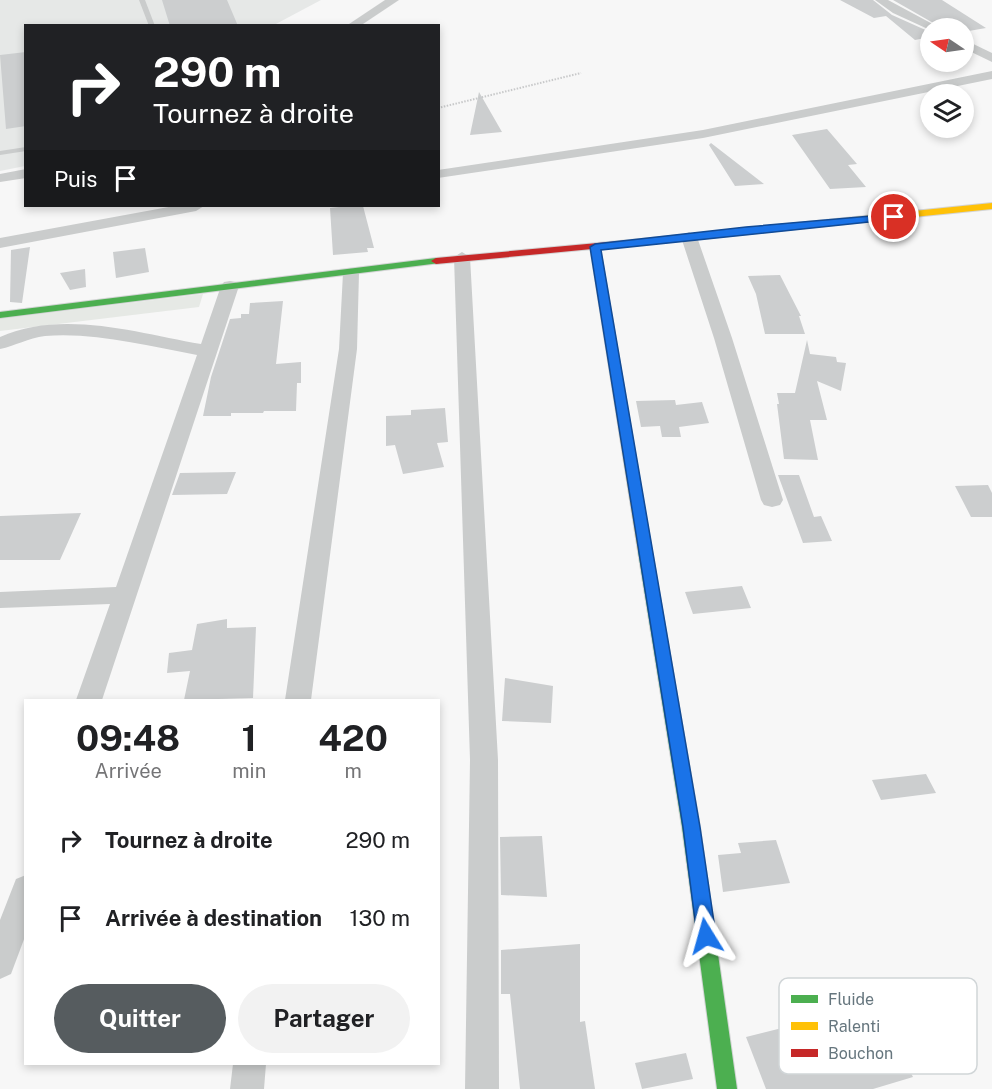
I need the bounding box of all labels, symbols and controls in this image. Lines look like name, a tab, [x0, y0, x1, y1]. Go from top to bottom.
north arrow	[920, 18, 974, 72]
map controls	[920, 18, 974, 138]
text: 290 m	[153, 47, 281, 96]
icon: right	[54, 48, 132, 126]
button: layers	[920, 84, 974, 138]
text: Tournez à droite	[153, 97, 354, 129]
icon: arrive	[109, 162, 142, 195]
text: Puis	[54, 166, 97, 192]
pin	[868, 191, 919, 242]
icon: arrive	[877, 200, 910, 233]
text: 09:48	[76, 717, 180, 759]
text: 1	[242, 717, 257, 759]
text: 420	[318, 717, 388, 759]
text: Arrivée	[94, 759, 162, 783]
text: min	[232, 759, 266, 783]
text: m	[344, 759, 362, 783]
icon: right	[54, 824, 87, 857]
text: Tournez à droite	[105, 827, 273, 853]
text: 290 m	[345, 827, 410, 853]
icon: arrive	[54, 902, 87, 935]
position arrow	[674, 904, 738, 968]
text: Arrivée à destination	[105, 905, 322, 931]
text: 130 m	[349, 905, 410, 931]
legend	[779, 978, 977, 1074]
button: Quitter	[54, 984, 226, 1053]
button: Partager	[238, 984, 410, 1053]
text: Fluide	[828, 990, 874, 1009]
text: Ralenti	[828, 1017, 880, 1036]
text: Bouchon	[828, 1044, 893, 1063]

